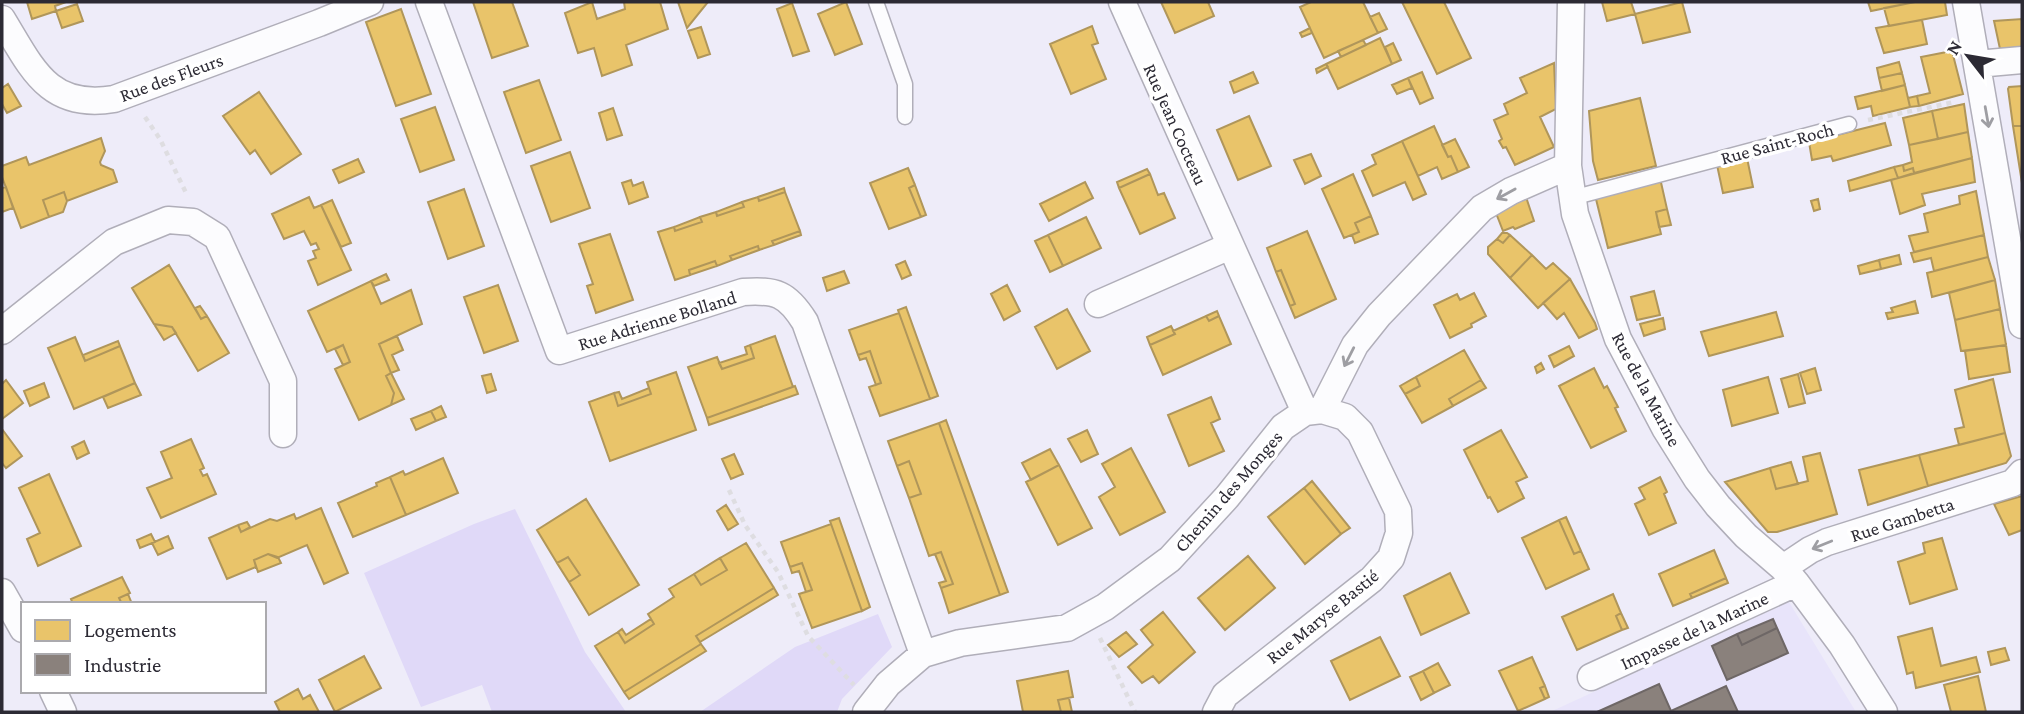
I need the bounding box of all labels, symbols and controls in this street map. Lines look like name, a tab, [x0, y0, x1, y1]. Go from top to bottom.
north arrow	[1933, 21, 2003, 91]
text: N	[1942, 37, 1966, 58]
street label: Rue des Fleurs	[117, 49, 226, 106]
street label: Rue Jean Cocteau	[1139, 60, 1212, 188]
one-way arrow	[1981, 105, 1994, 128]
street label: Rue Saint-Roch	[1718, 118, 1836, 169]
one-way arrow	[1496, 188, 1516, 202]
street label: Rue Adrienne Bolland	[576, 286, 739, 355]
street label: Rue de la Marine	[1608, 329, 1686, 450]
one-way arrow	[1342, 346, 1356, 367]
street label: Chemin des Monges	[1170, 427, 1287, 556]
street label: Rue Gambetta	[1848, 493, 1957, 546]
one-way arrow	[1811, 540, 1833, 553]
street label: Rue Maryse Bastié	[1262, 565, 1383, 668]
street label: Impasse de la Marine	[1617, 587, 1771, 674]
legend	[21, 602, 266, 693]
text: Logements	[84, 618, 177, 642]
text: Industrie	[84, 653, 161, 677]

